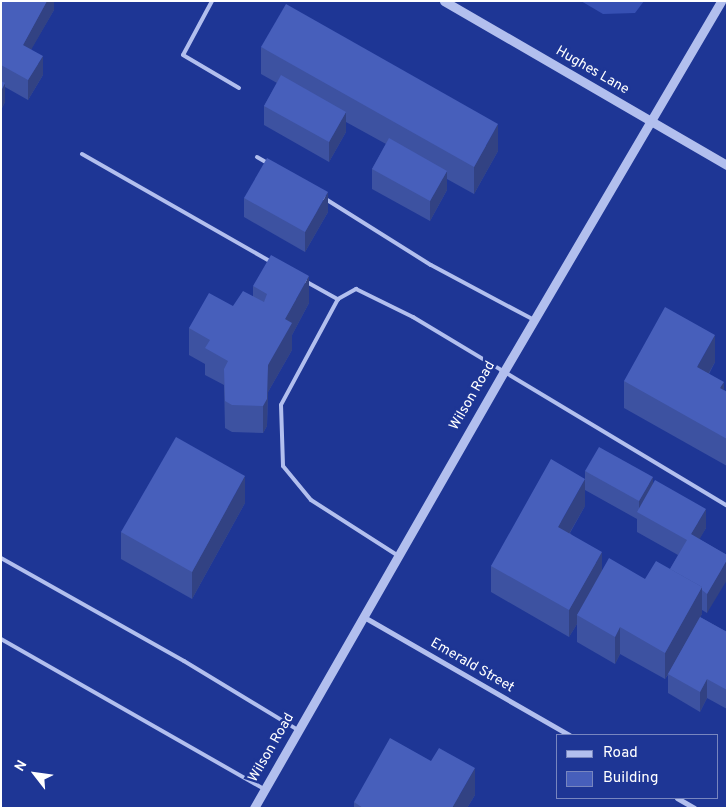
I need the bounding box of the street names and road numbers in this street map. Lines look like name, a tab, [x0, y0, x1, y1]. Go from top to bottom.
street label: Hughes Lane	[552, 43, 632, 99]
street label: Wilson Road	[447, 359, 499, 433]
street label: Emerald Street	[427, 635, 517, 697]
street label: Wilson Road	[246, 711, 298, 785]

